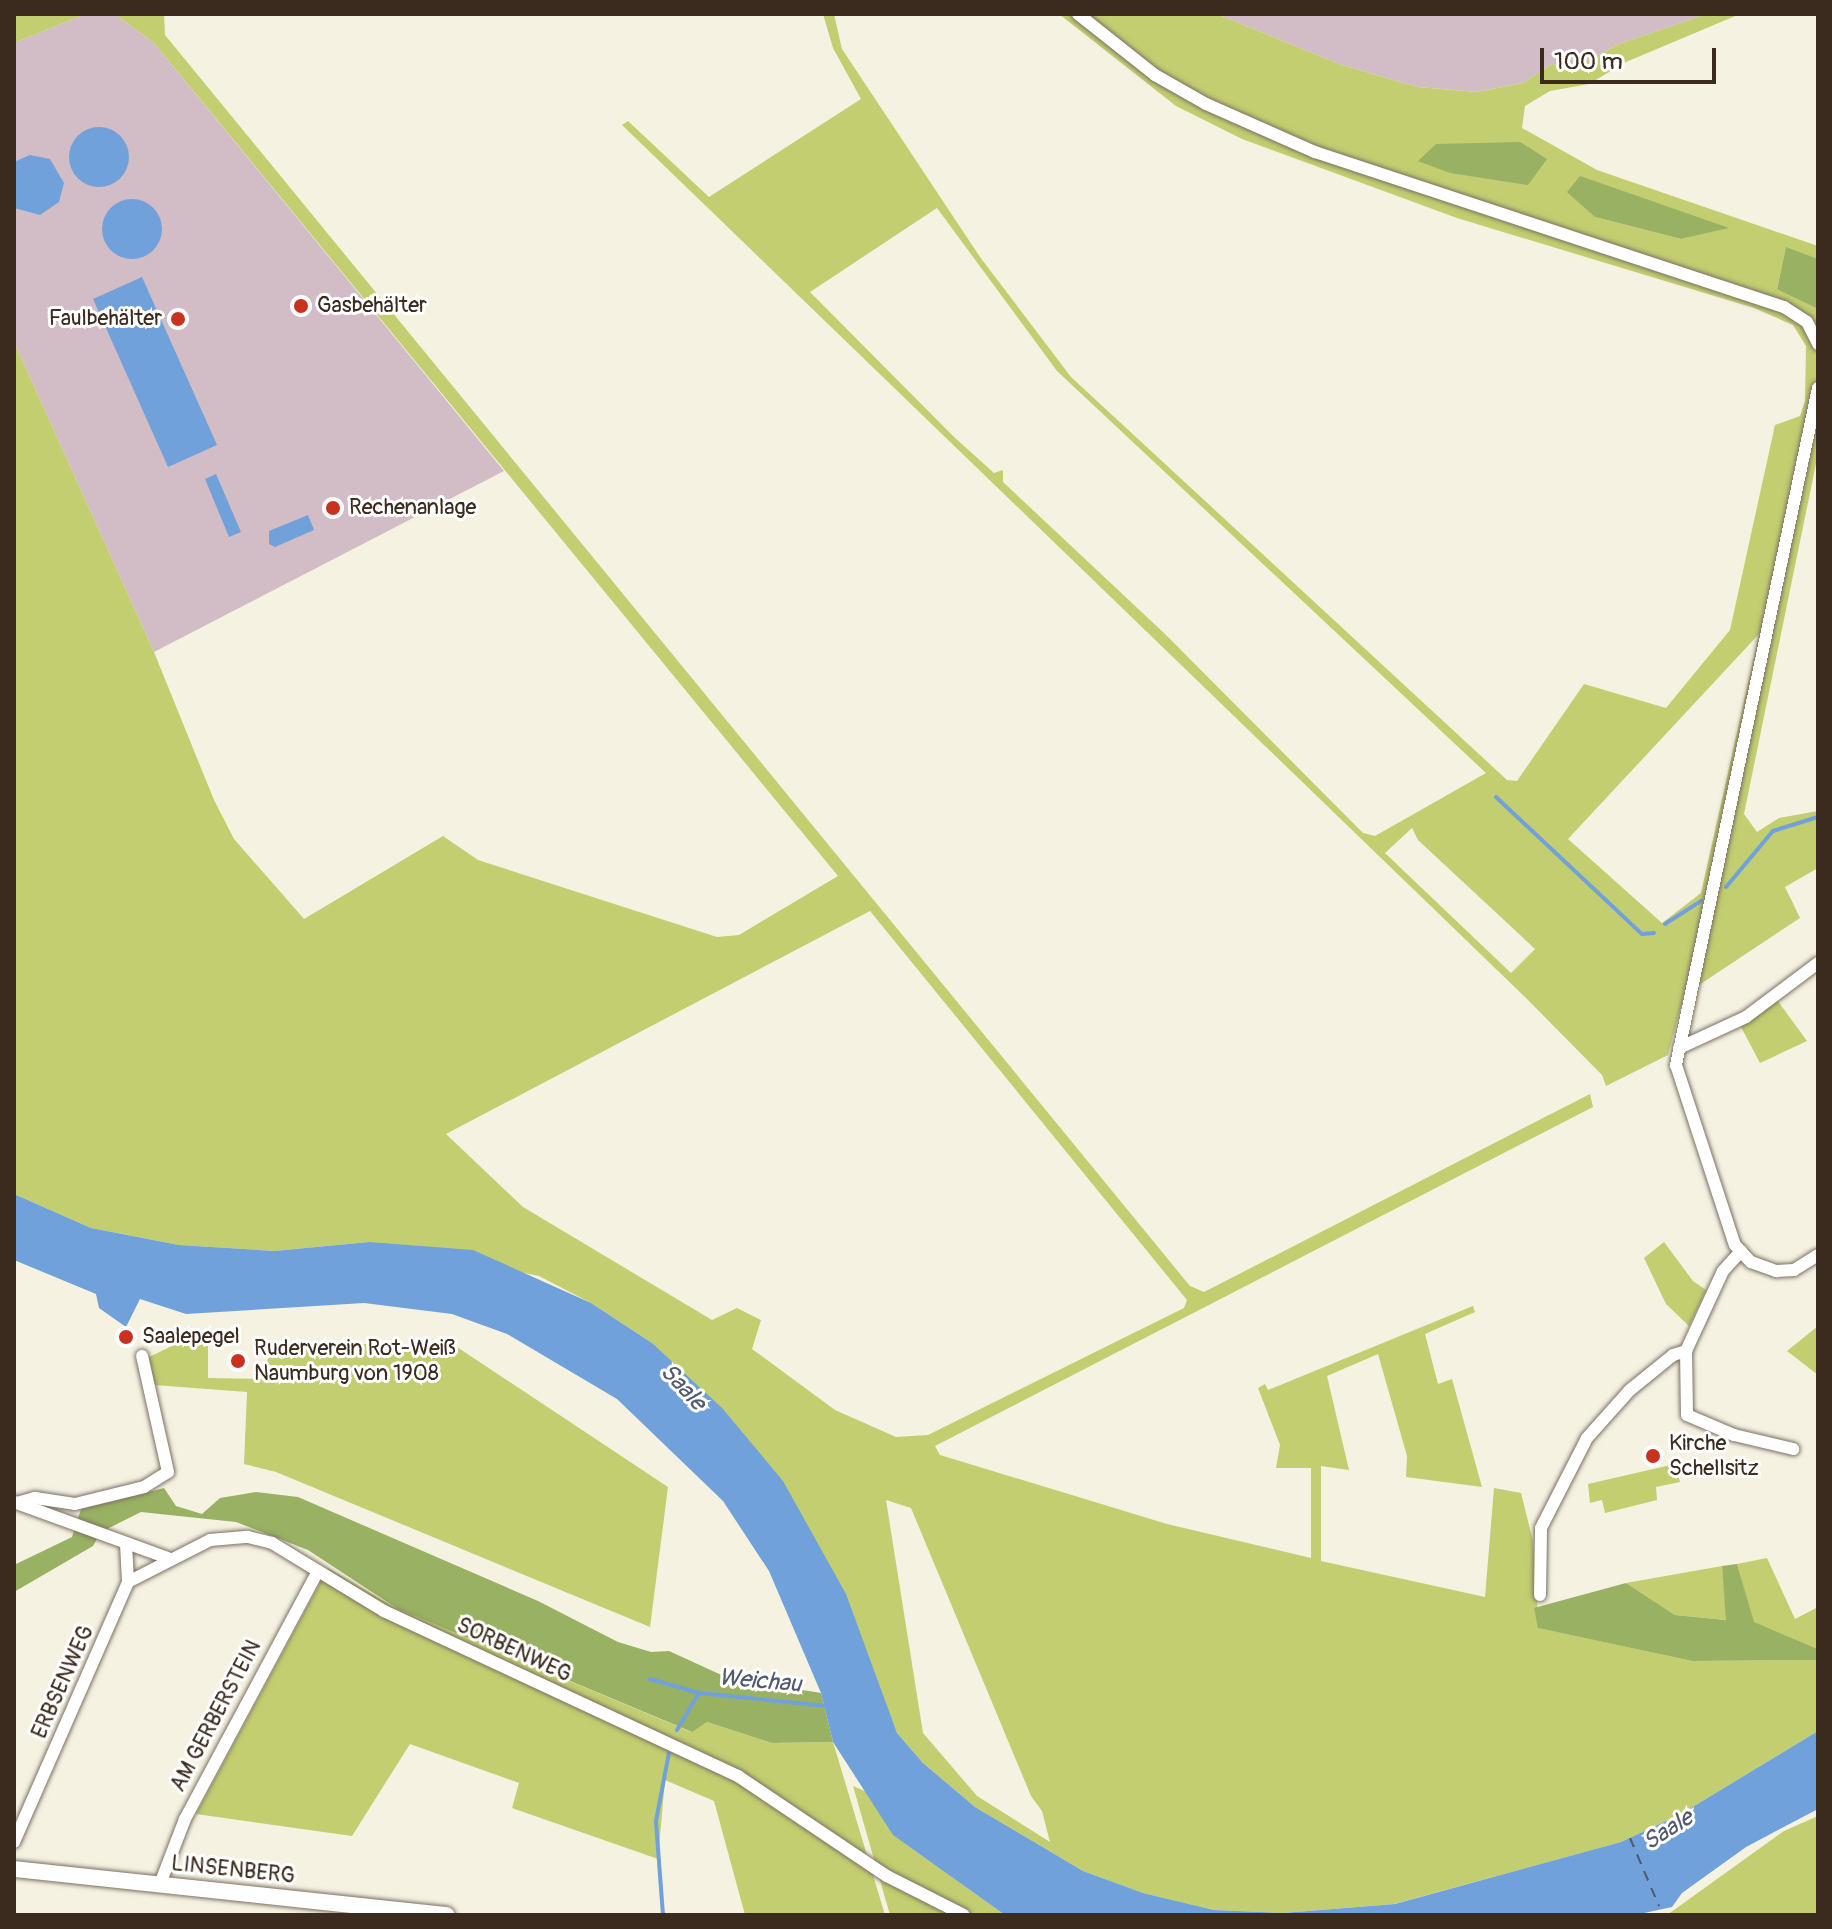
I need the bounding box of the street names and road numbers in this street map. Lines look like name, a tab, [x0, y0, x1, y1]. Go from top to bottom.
street label: SORBENWEG	[452, 1612, 576, 1688]
street label: ERBSENWEG	[26, 1621, 100, 1743]
street label: AM GERBERSTEIN	[165, 1636, 267, 1796]
street label: LINSENBERG	[170, 1850, 296, 1890]

